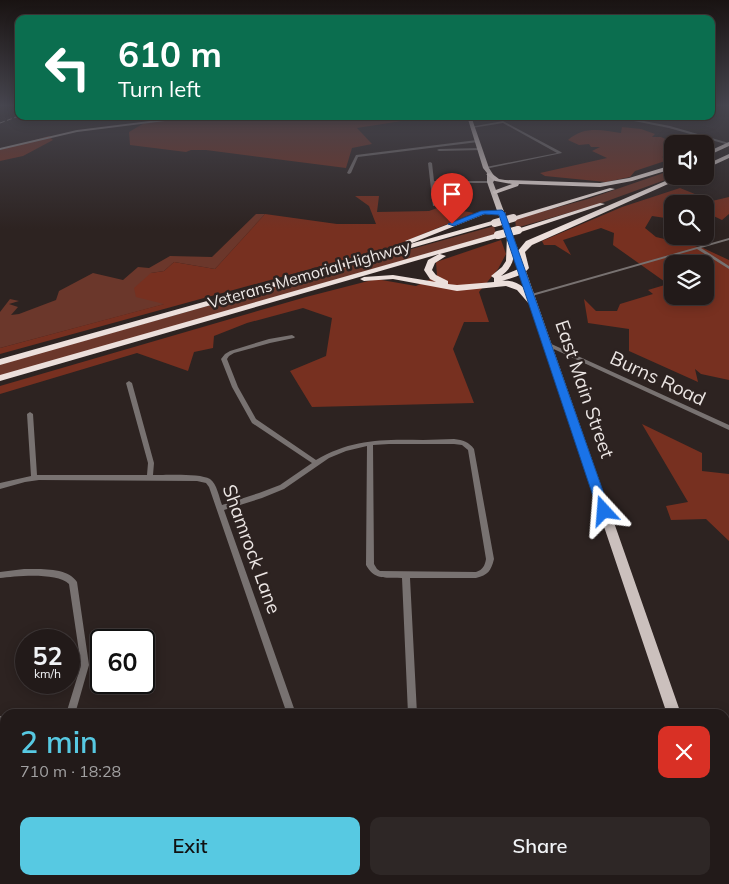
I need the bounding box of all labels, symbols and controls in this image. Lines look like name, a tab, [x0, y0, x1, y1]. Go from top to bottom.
text: 610 m	[118, 32, 222, 76]
icon: left	[35, 35, 100, 100]
text: Turn left	[118, 75, 201, 103]
map controls	[664, 135, 714, 305]
button: sound	[664, 135, 714, 185]
pin	[431, 173, 473, 224]
icon: arrive	[438, 180, 466, 208]
button: search	[664, 195, 714, 245]
street label: Veterans Memorial Highway	[206, 235, 413, 312]
button: layers	[664, 255, 714, 305]
street label: East Main Street	[550, 317, 620, 461]
street label: Burns Road	[606, 345, 710, 411]
street label: Shamrock Lane	[217, 481, 287, 617]
position arrow	[577, 484, 629, 536]
speed limit sign: 60	[90, 629, 155, 694]
text: 52	[32, 640, 63, 671]
text: km/h	[34, 666, 61, 681]
text: 2 min	[20, 723, 98, 761]
button: close	[658, 726, 710, 778]
text: 710 m · 18:28	[20, 761, 121, 781]
button: Exit	[20, 817, 360, 875]
button: Share	[370, 817, 710, 875]

